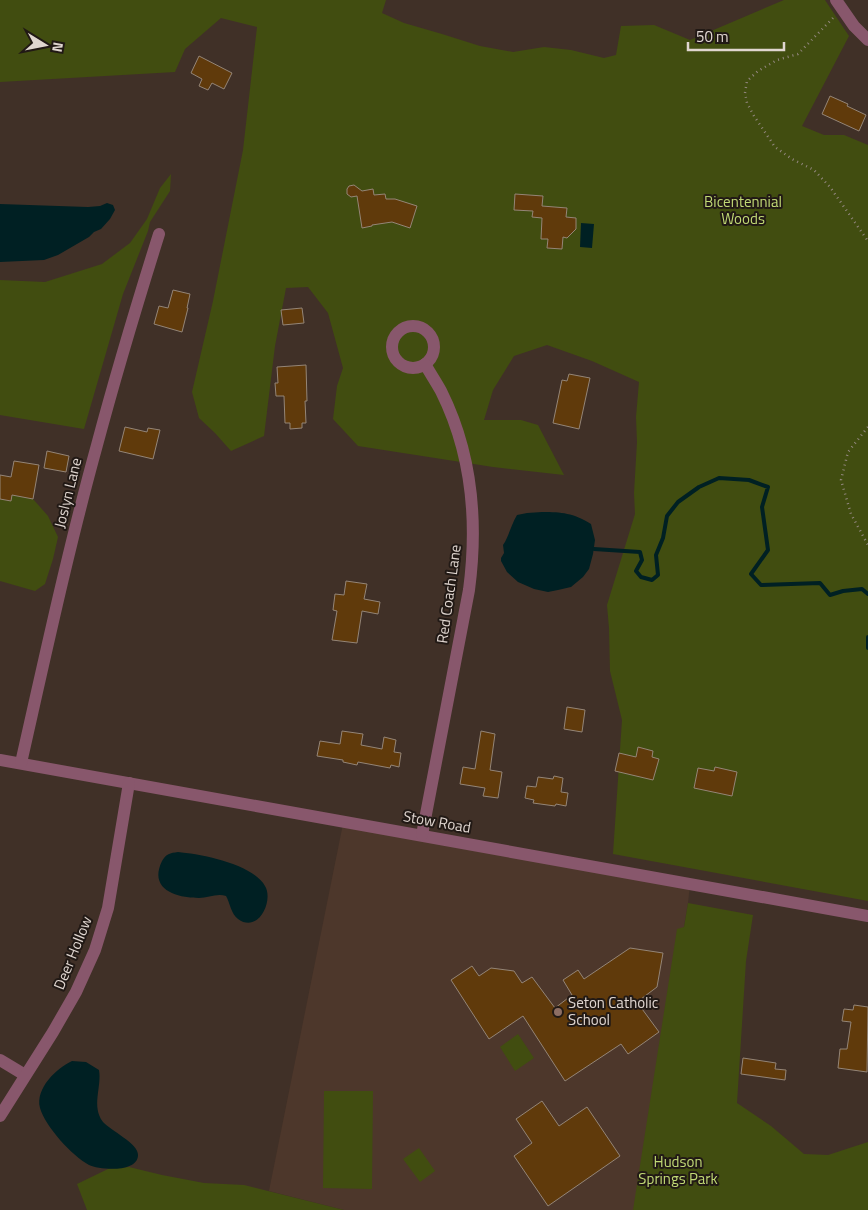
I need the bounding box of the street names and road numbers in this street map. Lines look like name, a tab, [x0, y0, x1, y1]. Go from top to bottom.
street label: Joslyn Lane	[48, 455, 87, 530]
street label: Red Coach Lane	[430, 543, 467, 645]
street label: Stow Road	[401, 804, 473, 839]
street label: Deer Hollow	[47, 913, 98, 993]

